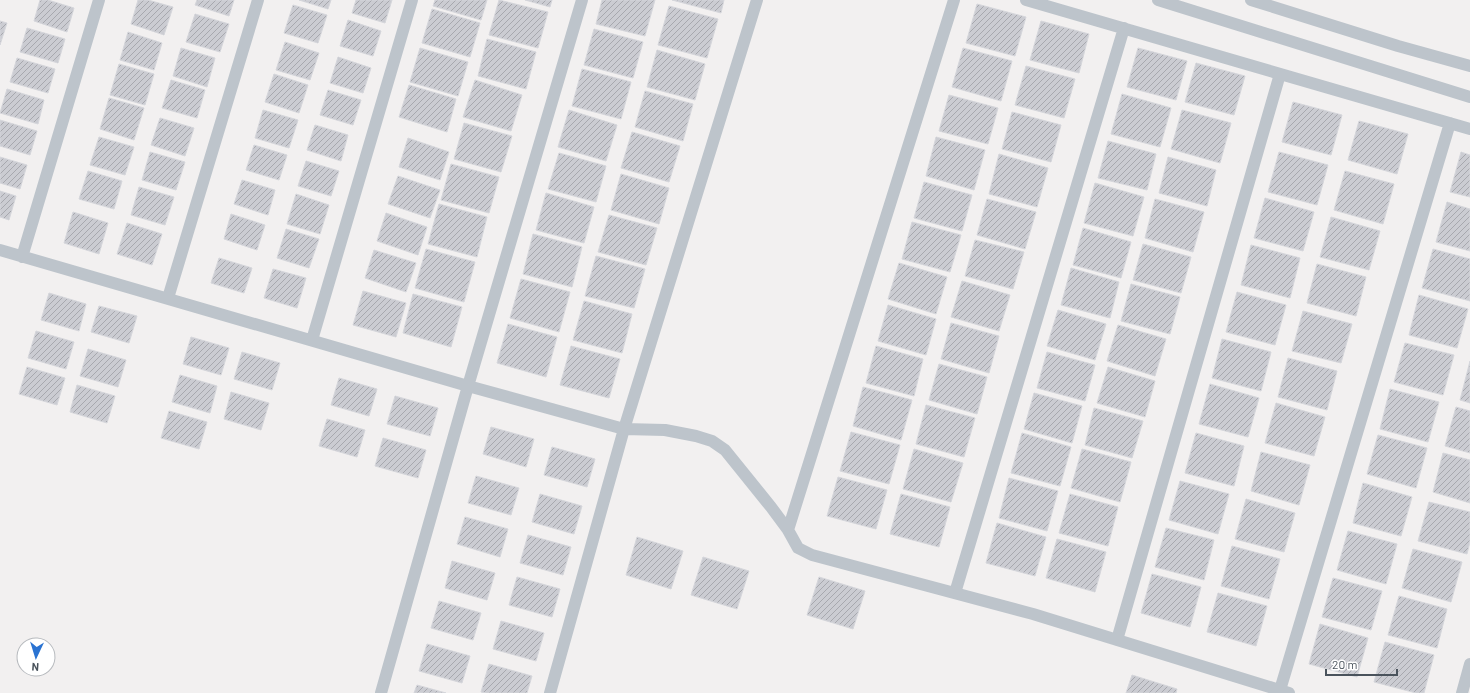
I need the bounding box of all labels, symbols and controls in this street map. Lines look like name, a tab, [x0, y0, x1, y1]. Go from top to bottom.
north arrow	[16, 637, 56, 677]
scale bar	[1326, 651, 1397, 677]
text: 20 m	[1332, 657, 1358, 671]
text: N	[31, 661, 39, 674]

